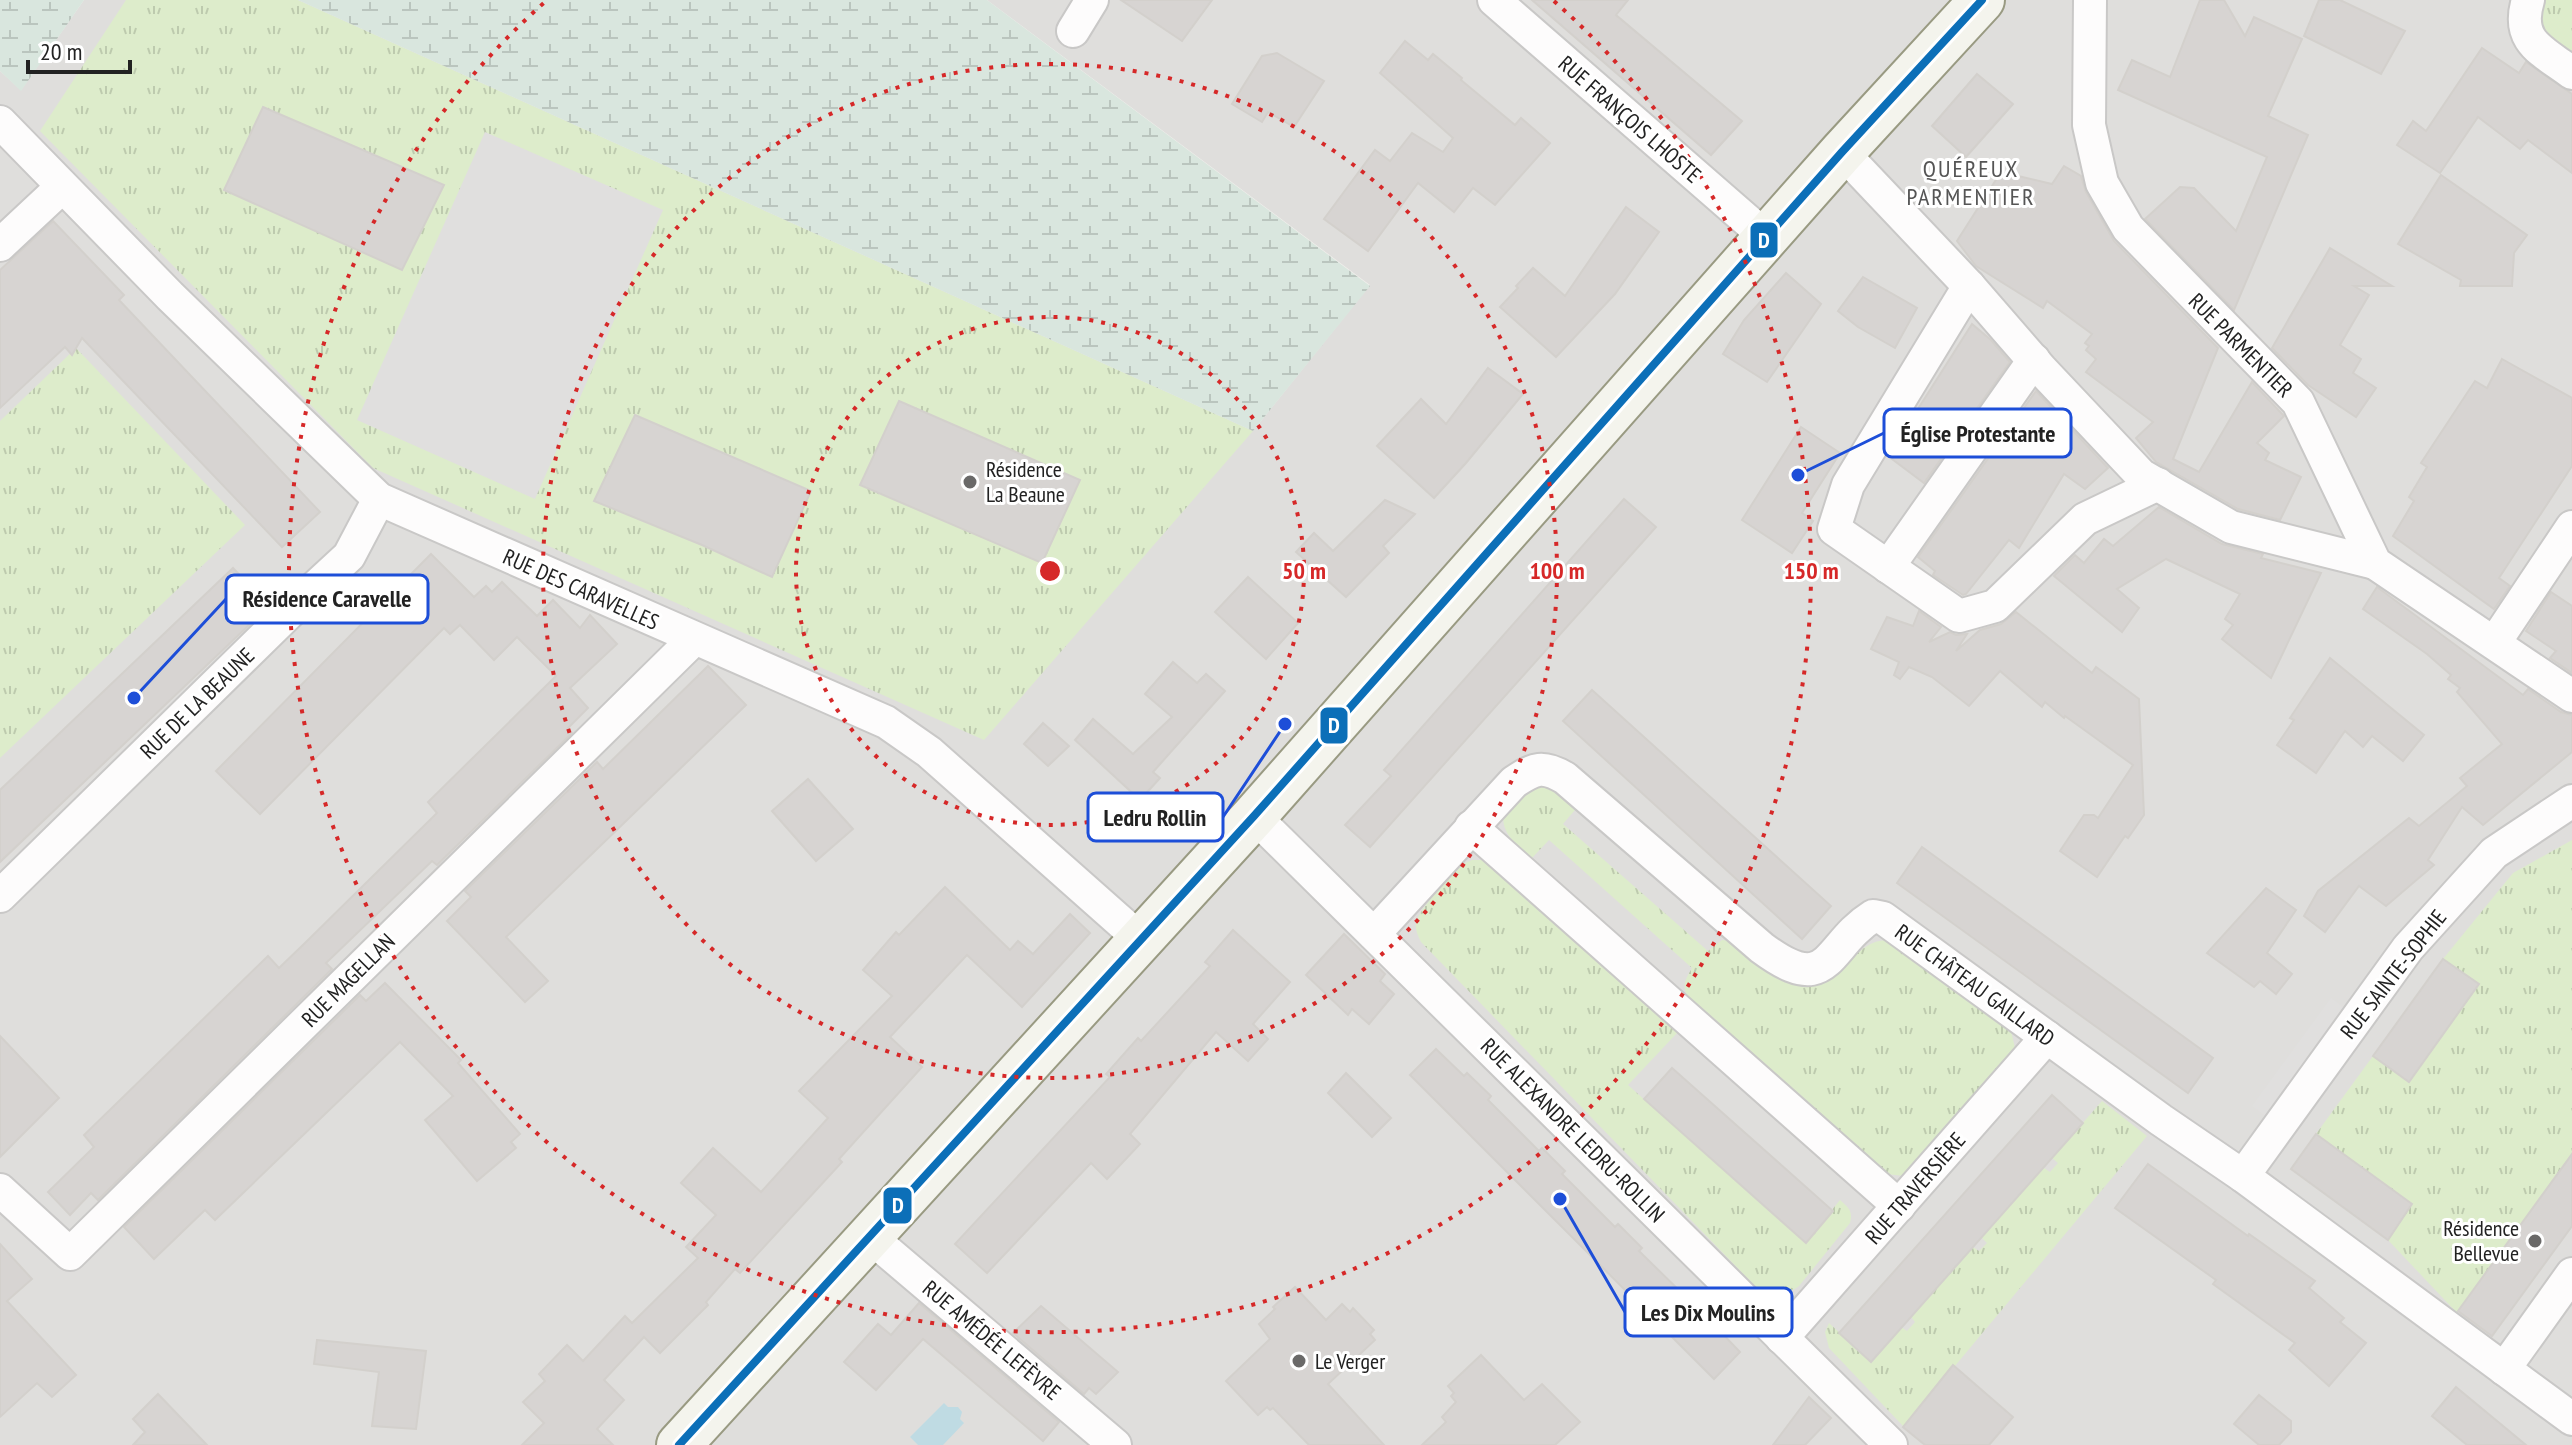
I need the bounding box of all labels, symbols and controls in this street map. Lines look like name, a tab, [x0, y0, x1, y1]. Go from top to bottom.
scale bar	[28, 24, 130, 74]
text: 20 m	[40, 36, 82, 67]
street label: RUE FRANÇOIS LHOSTE	[1553, 49, 1707, 189]
district label: QUÉREUX PARMENTIER	[1906, 153, 2036, 212]
line badge: D	[1749, 221, 1779, 259]
text: D	[1758, 226, 1770, 254]
street label: RUE PARMENTIER	[2183, 287, 2299, 403]
callout: Église Protestante	[1884, 409, 2071, 457]
text: Église Protestante	[1901, 418, 2055, 449]
place label: Résidence La Beaune	[986, 455, 1065, 508]
marker: Résidence La Beaune	[961, 473, 979, 491]
street label: RUE DES CARAVELLES	[499, 542, 663, 636]
text: 50 m	[1282, 555, 1326, 586]
text: 100 m	[1529, 555, 1585, 586]
text: 150 m	[1783, 555, 1839, 586]
centre of rings	[1036, 557, 1064, 585]
callout: Résidence Caravelle	[226, 575, 428, 623]
text: Résidence Caravelle	[242, 583, 412, 614]
street label: RUE DE LA BEAUNE	[134, 641, 260, 765]
line badge: D	[1319, 706, 1349, 745]
text: D	[1328, 711, 1340, 739]
callout: Ledru Rollin	[1088, 793, 1223, 841]
text: Ledru Rollin	[1104, 802, 1206, 833]
street label: RUE SAINTE-SOPHIE	[2334, 904, 2452, 1044]
street label: RUE CHÂTEAU GAILLARD	[1890, 918, 2060, 1052]
street label: RUE MAGELLAN	[295, 927, 401, 1033]
street label: RUE ALEXANDRE LEDRU-ROLLIN	[1475, 1032, 1671, 1228]
street label: RUE TRAVERSIÈRE	[1859, 1126, 1971, 1250]
line badge: D	[882, 1186, 913, 1225]
text: D	[892, 1191, 904, 1219]
place label: Résidence Bellevue	[2443, 1214, 2519, 1267]
marker: Résidence Bellevue	[2526, 1232, 2544, 1250]
street label: RUE AMÉDÉE LEFÈVRE	[917, 1274, 1067, 1406]
callout: Les Dix Moulins	[1625, 1288, 1792, 1336]
text: Les Dix Moulins	[1641, 1297, 1775, 1328]
place label: Le Verger	[1315, 1347, 1385, 1375]
marker: Le Verger	[1290, 1352, 1308, 1370]

